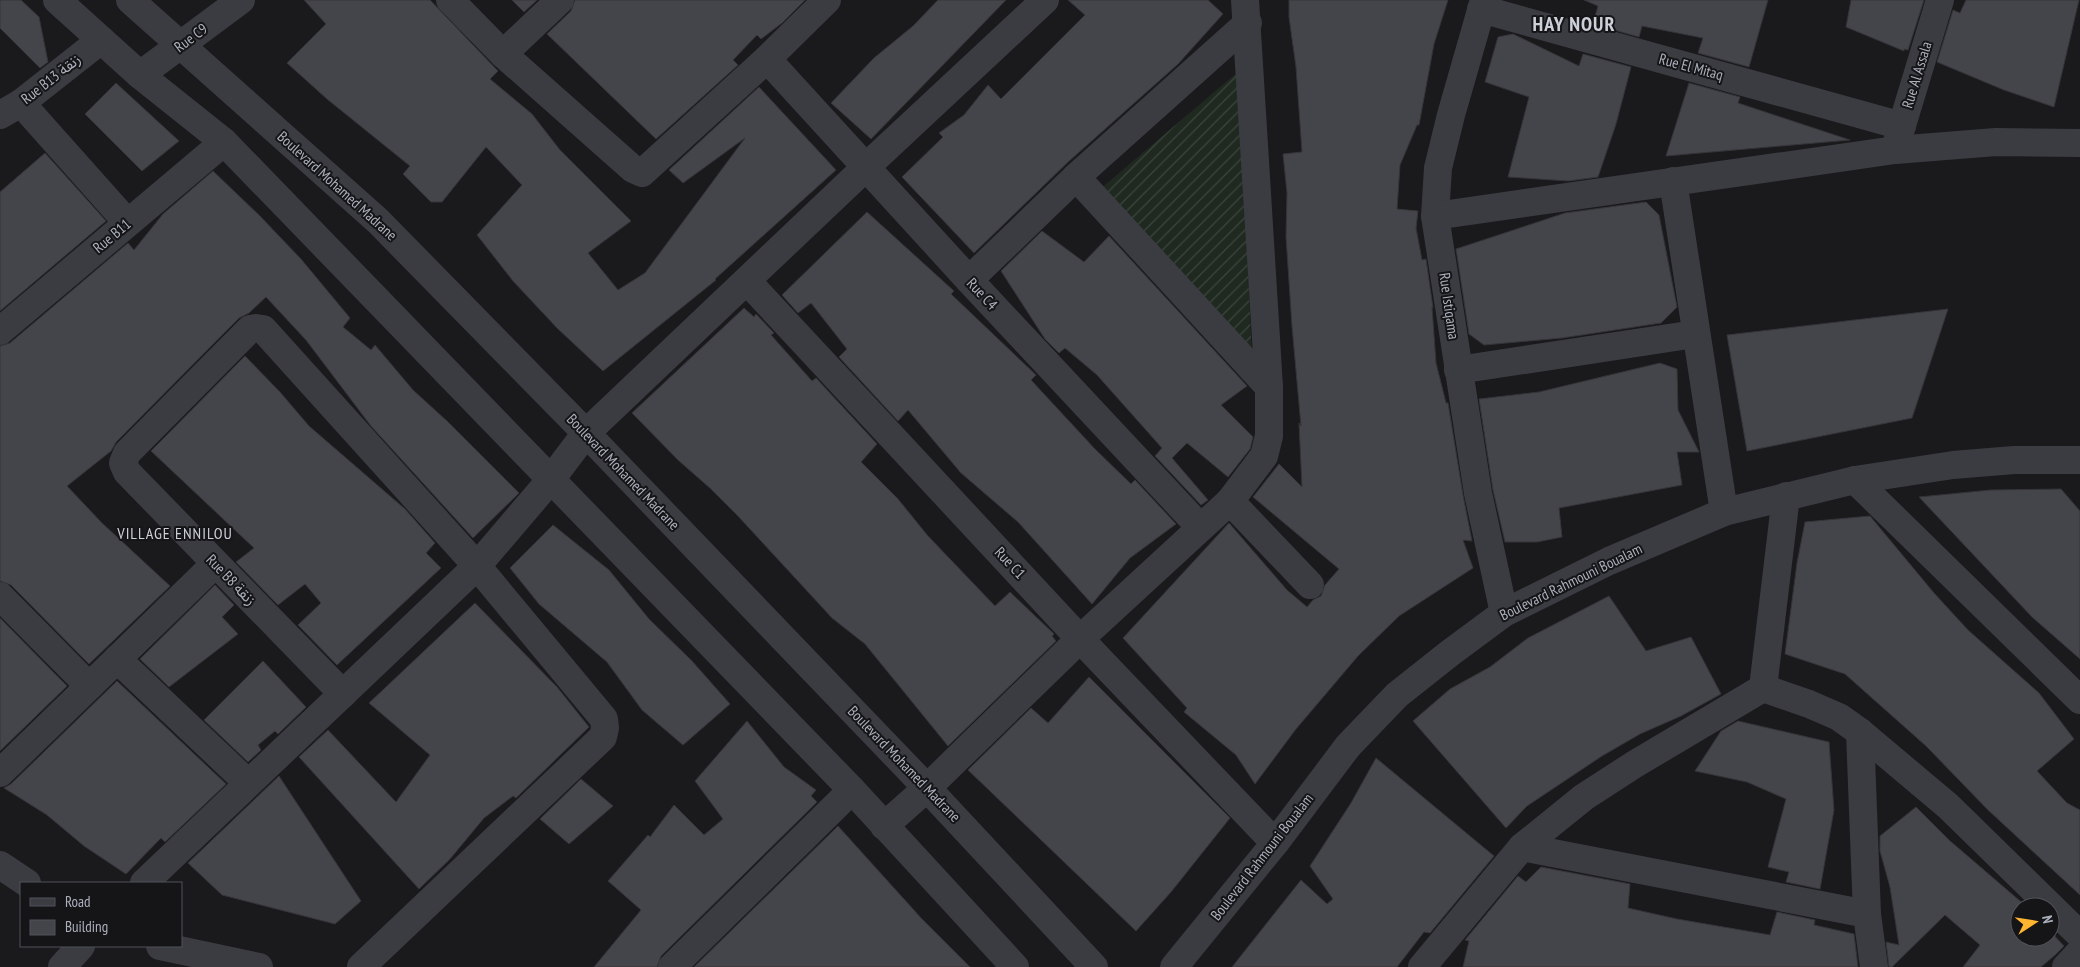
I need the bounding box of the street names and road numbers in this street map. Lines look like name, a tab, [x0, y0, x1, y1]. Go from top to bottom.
street label: Rue C9	[170, 19, 211, 56]
street label: Rue Al Assala	[1897, 39, 1936, 111]
street label: Rue B13 زنقة	[17, 49, 84, 108]
street label: Rue El Mitaq	[1657, 49, 1725, 84]
street label: Boulevard Mohamed Madrane	[274, 127, 401, 244]
street label: Rue B11	[89, 214, 135, 257]
street label: Rue Istiqama	[1435, 271, 1464, 341]
street label: Rue C4	[963, 274, 1002, 314]
street label: Boulevard Mohamed Madrane	[563, 410, 684, 534]
street label: Boulevard Rahmouni Boualam	[1497, 539, 1645, 624]
street label: Rue C1	[991, 543, 1030, 583]
street label: Rue B8 زنقة	[202, 550, 260, 609]
street label: Boulevard Mohamed Madrane	[844, 702, 965, 826]
street label: Boulevard Rahmouni Boualam	[1206, 789, 1317, 924]

